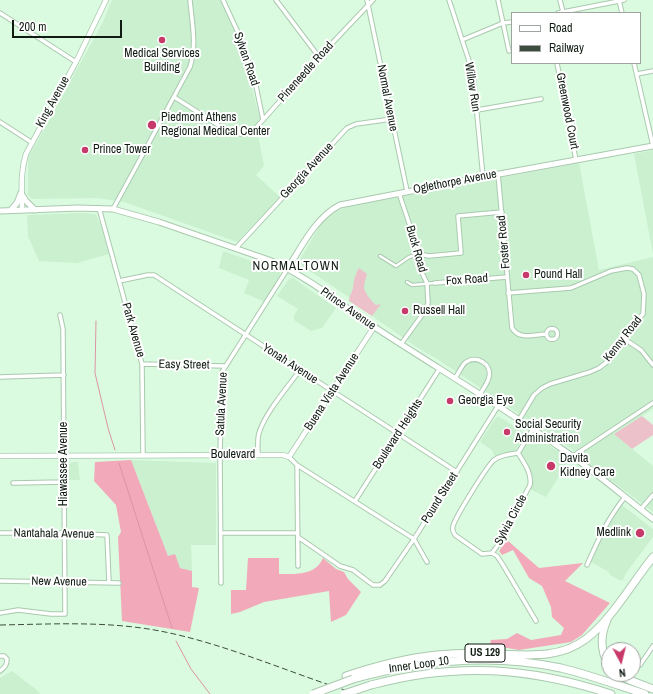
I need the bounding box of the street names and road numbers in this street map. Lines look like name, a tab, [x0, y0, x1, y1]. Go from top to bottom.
street label: Sylvan Road	[230, 30, 262, 88]
street label: Pineneedle Road	[275, 39, 337, 105]
street label: Willow Run	[461, 61, 483, 113]
street label: Normal Avenue	[373, 63, 401, 133]
street label: Greenwood Court	[553, 72, 581, 150]
street label: King Avenue	[33, 74, 73, 130]
street label: Georgia Avenue	[277, 140, 337, 202]
street label: Oglethorpe Avenue	[412, 167, 498, 197]
street label: Foster Road	[494, 215, 514, 269]
street label: Buck Road	[402, 224, 430, 274]
street label: Fox Road	[445, 271, 489, 289]
street label: Prince Avenue	[318, 285, 378, 333]
street label: Park Avenue	[118, 301, 148, 359]
street label: Kenny Road	[601, 313, 645, 365]
street label: Yonah Avenue	[259, 341, 321, 387]
street label: Buena Vista Avenue	[302, 351, 362, 433]
street label: Easy Street	[158, 357, 210, 373]
street label: Satula Avenue	[213, 372, 231, 436]
street label: Boulevard Heights	[370, 396, 426, 472]
street label: Hiawassee Avenue	[57, 422, 71, 506]
street label: Boulevard	[211, 448, 255, 462]
street label: Pound Street	[419, 470, 461, 526]
street label: Sylvia Circle	[492, 492, 530, 548]
street label: Nantahala Avenue	[13, 526, 95, 542]
street label: New Avenue	[31, 574, 87, 590]
road number: US 129	[465, 644, 505, 662]
street label: Inner Loop 10	[388, 654, 450, 676]

